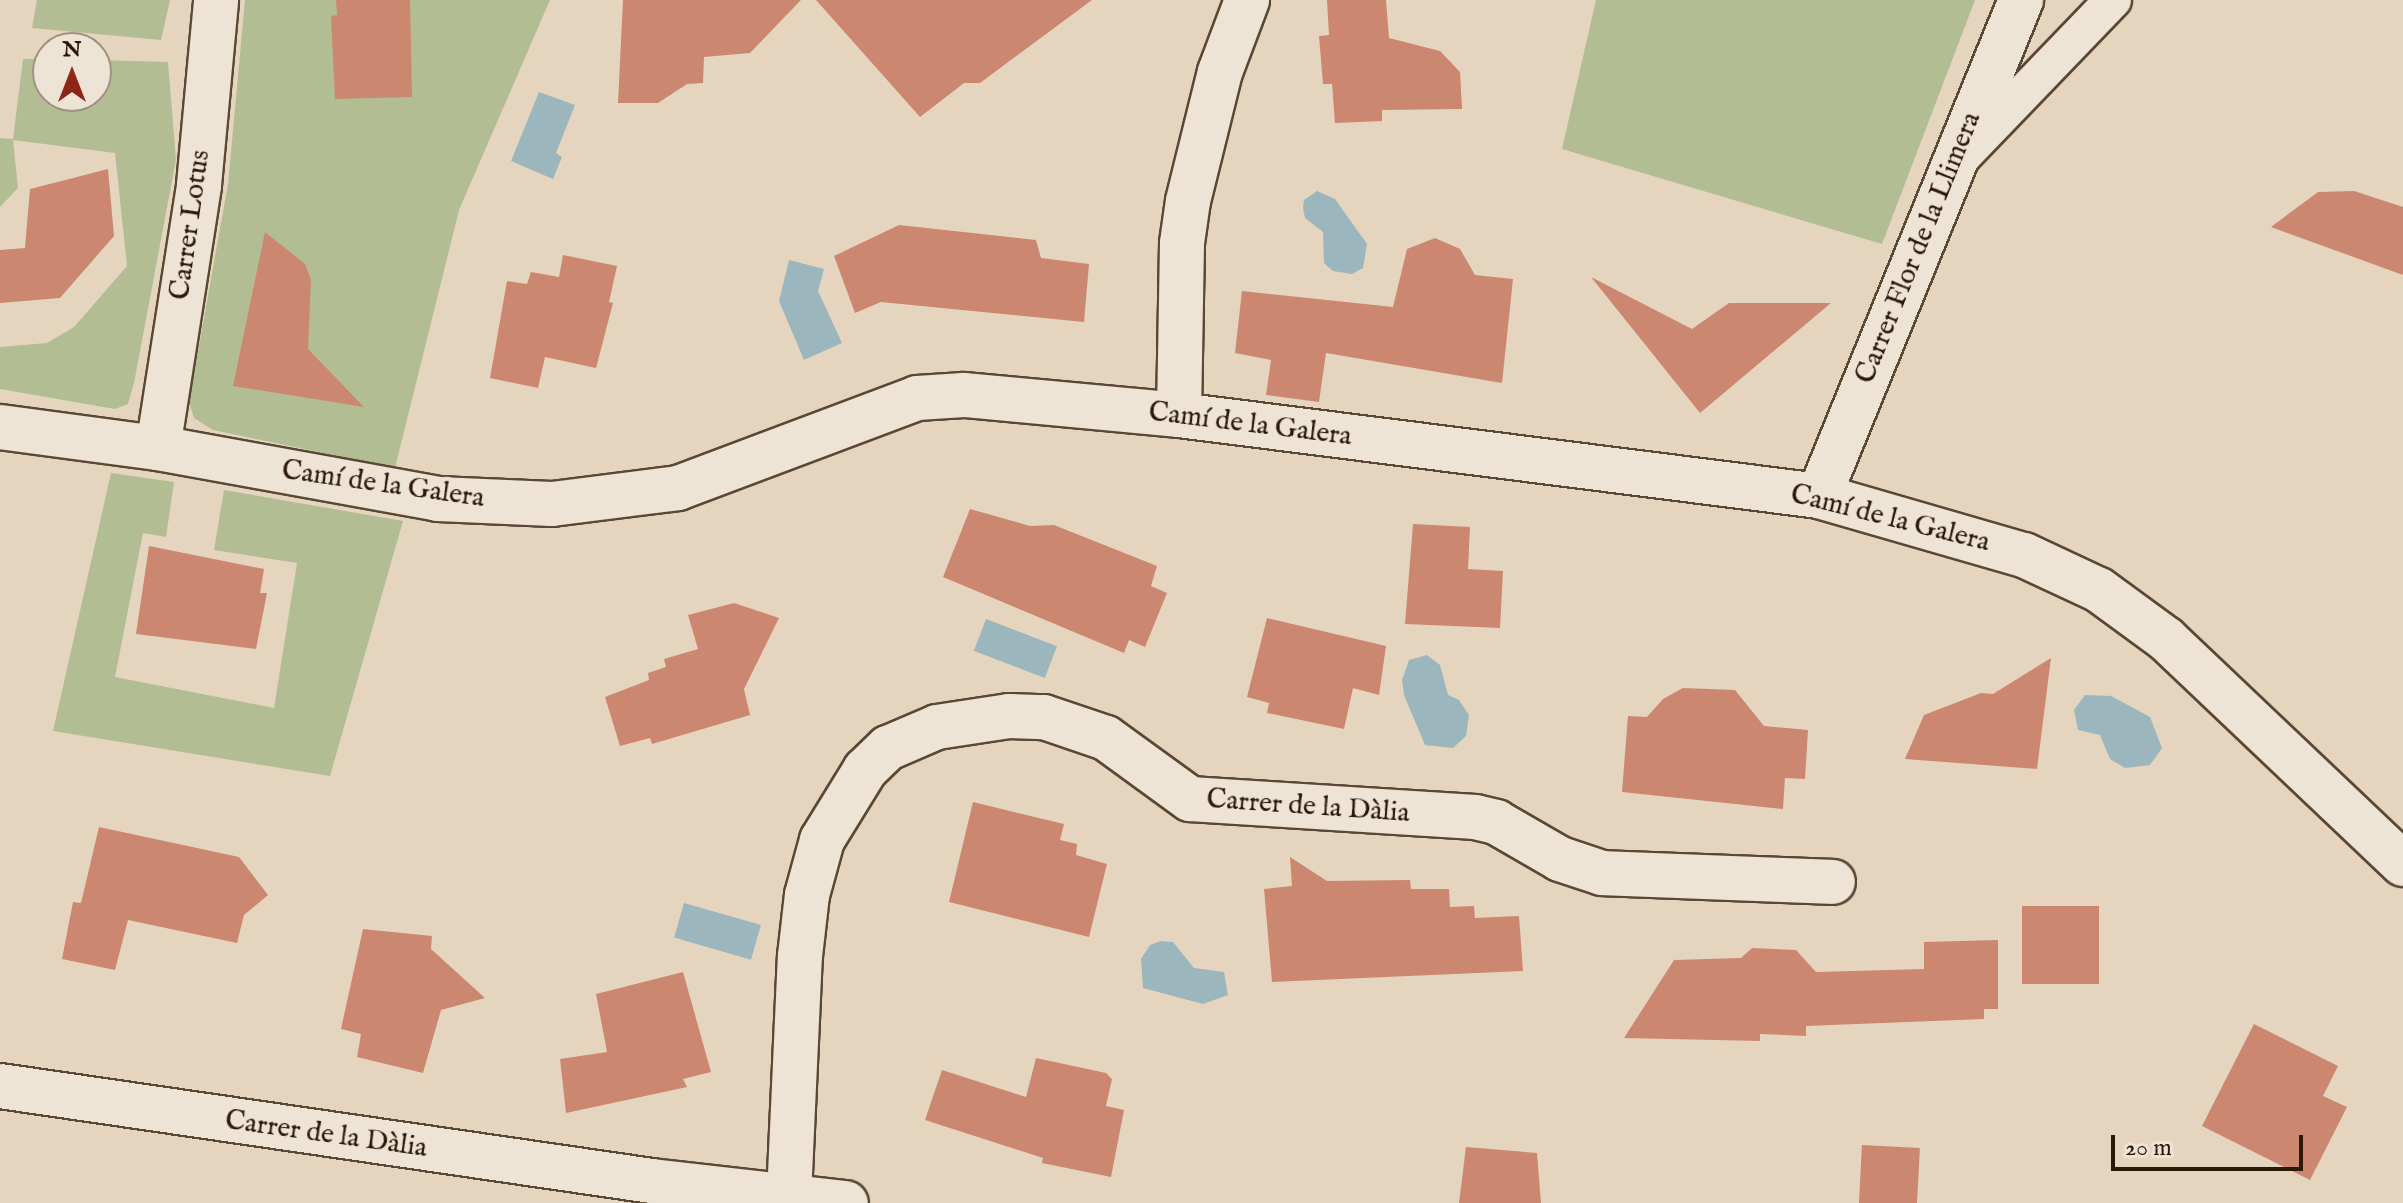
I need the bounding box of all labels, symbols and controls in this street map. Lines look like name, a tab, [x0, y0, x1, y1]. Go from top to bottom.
north arrow	[32, 32, 112, 112]
text: N	[62, 36, 82, 64]
street label: Carrer Flor de la Llimera	[1849, 107, 1989, 389]
street label: Carrer Lotus	[164, 148, 218, 302]
street label: Camí de la Galera	[1147, 396, 1353, 454]
street label: Camí de la Galera	[280, 454, 486, 516]
street label: Camí de la Galera	[1787, 478, 1993, 560]
street label: Carrer de la Dàlia	[1205, 783, 1411, 831]
street label: Carrer de la Dàlia	[223, 1104, 429, 1166]
scale bar	[2115, 1119, 2307, 1169]
text: 20 m	[2125, 1133, 2172, 1164]

